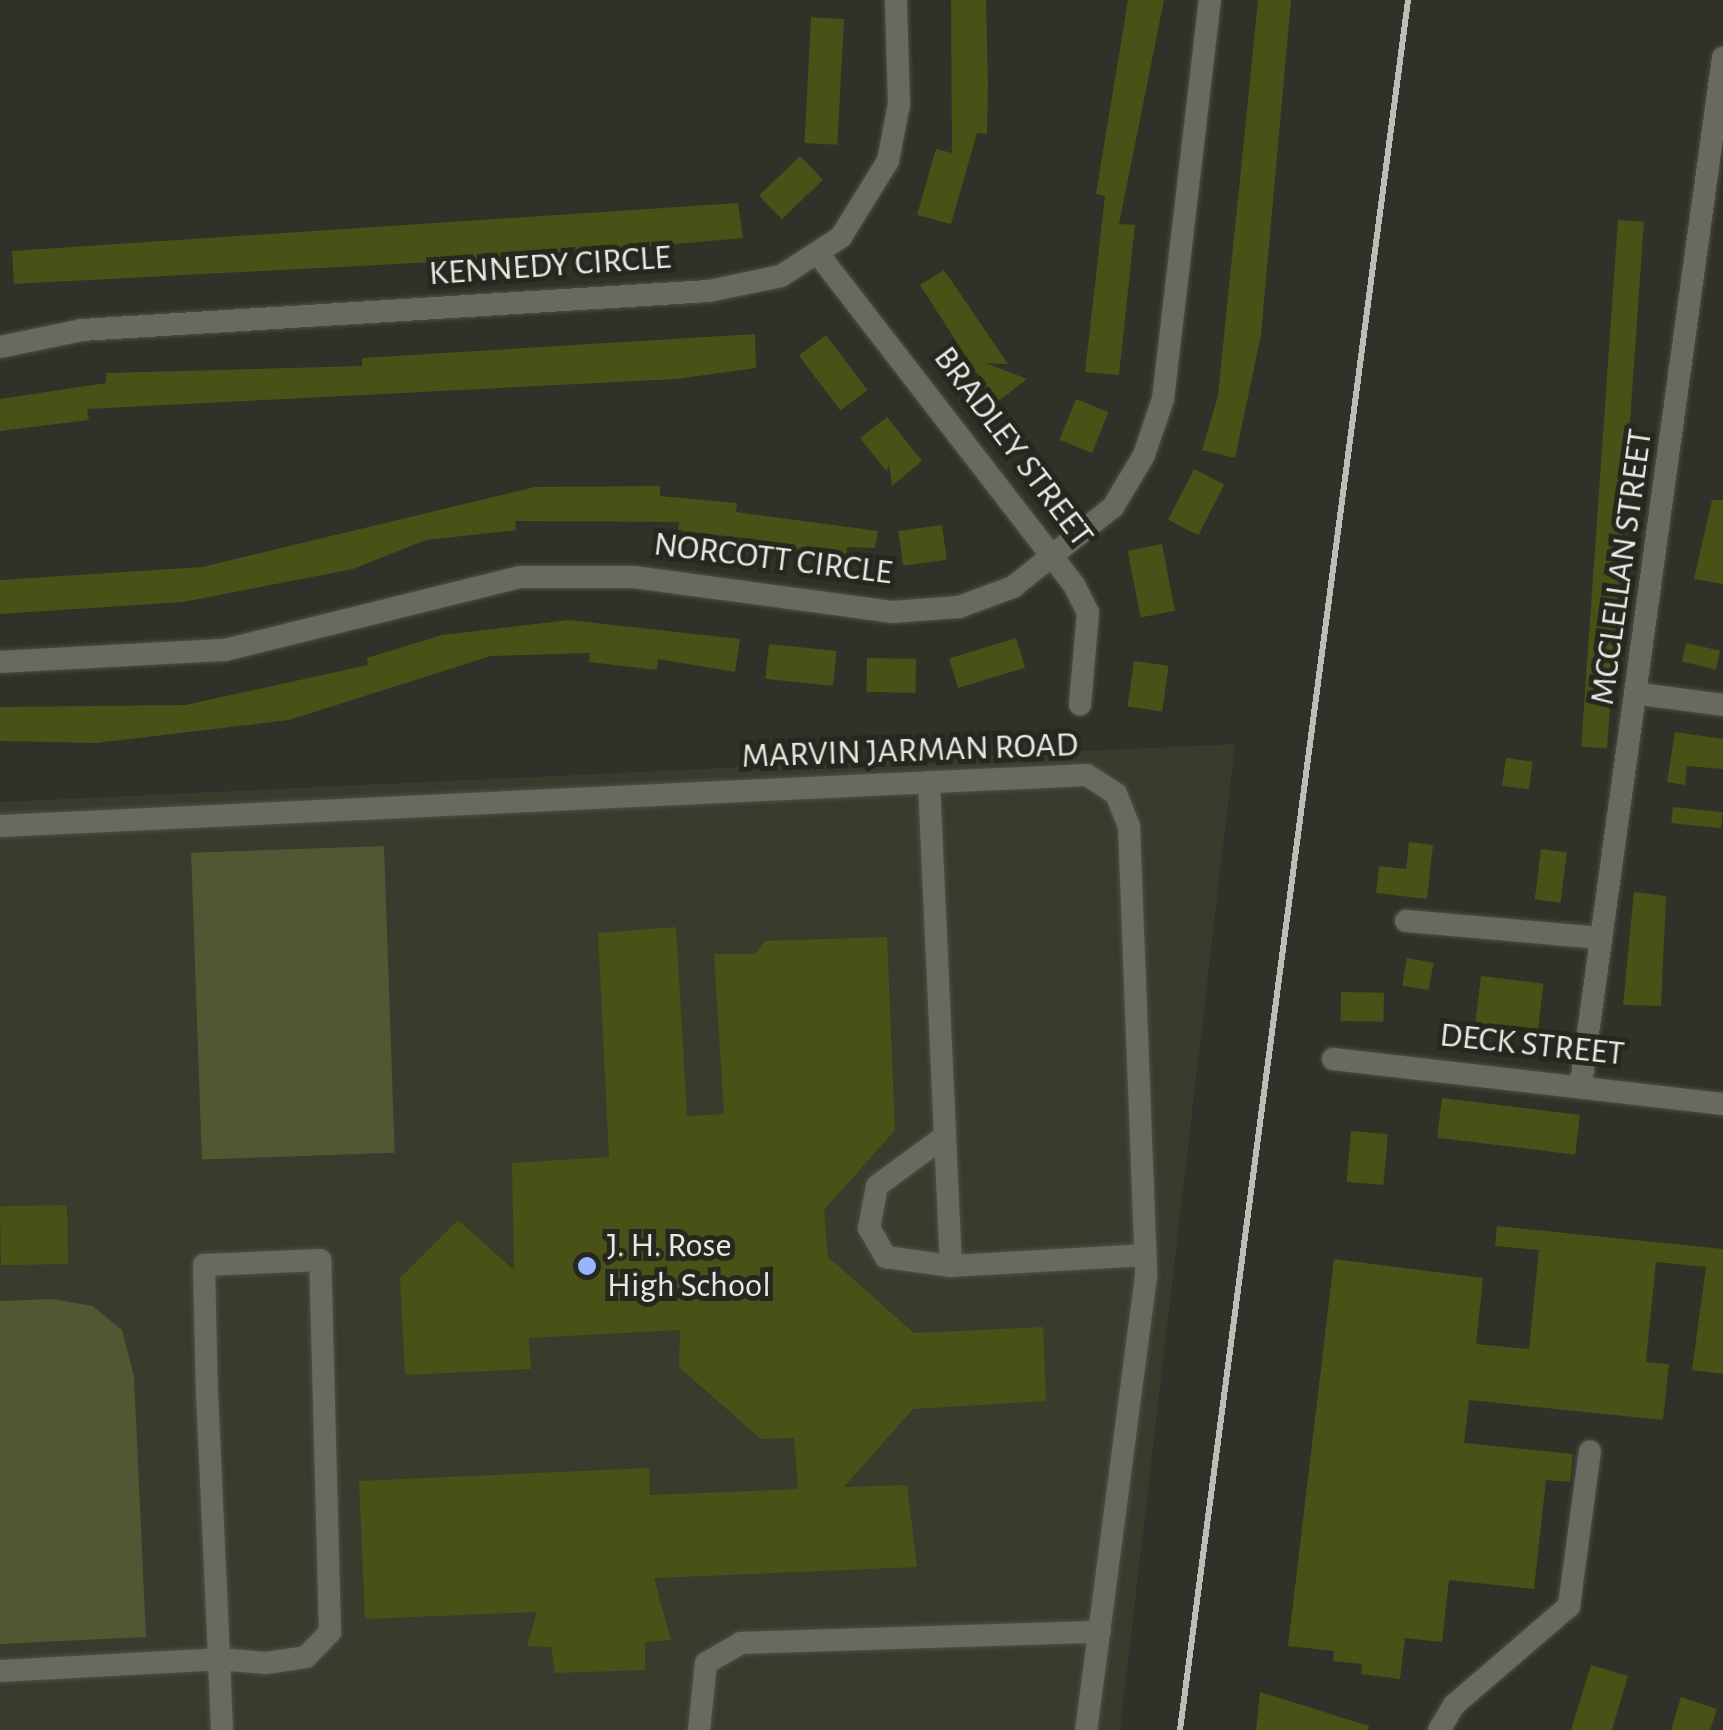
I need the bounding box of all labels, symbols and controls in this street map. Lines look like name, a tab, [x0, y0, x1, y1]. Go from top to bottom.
street label: KENNEDY CIRCLE	[428, 237, 672, 295]
street label: BRADLEY STREET	[924, 338, 1102, 556]
street label: MCCLELLAN STREET	[1582, 426, 1662, 708]
street label: NORCOTT CIRCLE	[651, 524, 895, 594]
street label: MARVIN JARMAN ROAD	[741, 724, 1079, 778]
street label: DECK STREET	[1438, 1014, 1626, 1076]
place label: J. H. Rose High School	[607, 1225, 771, 1307]
marker: J. H. Rose High School	[576, 1255, 598, 1277]

